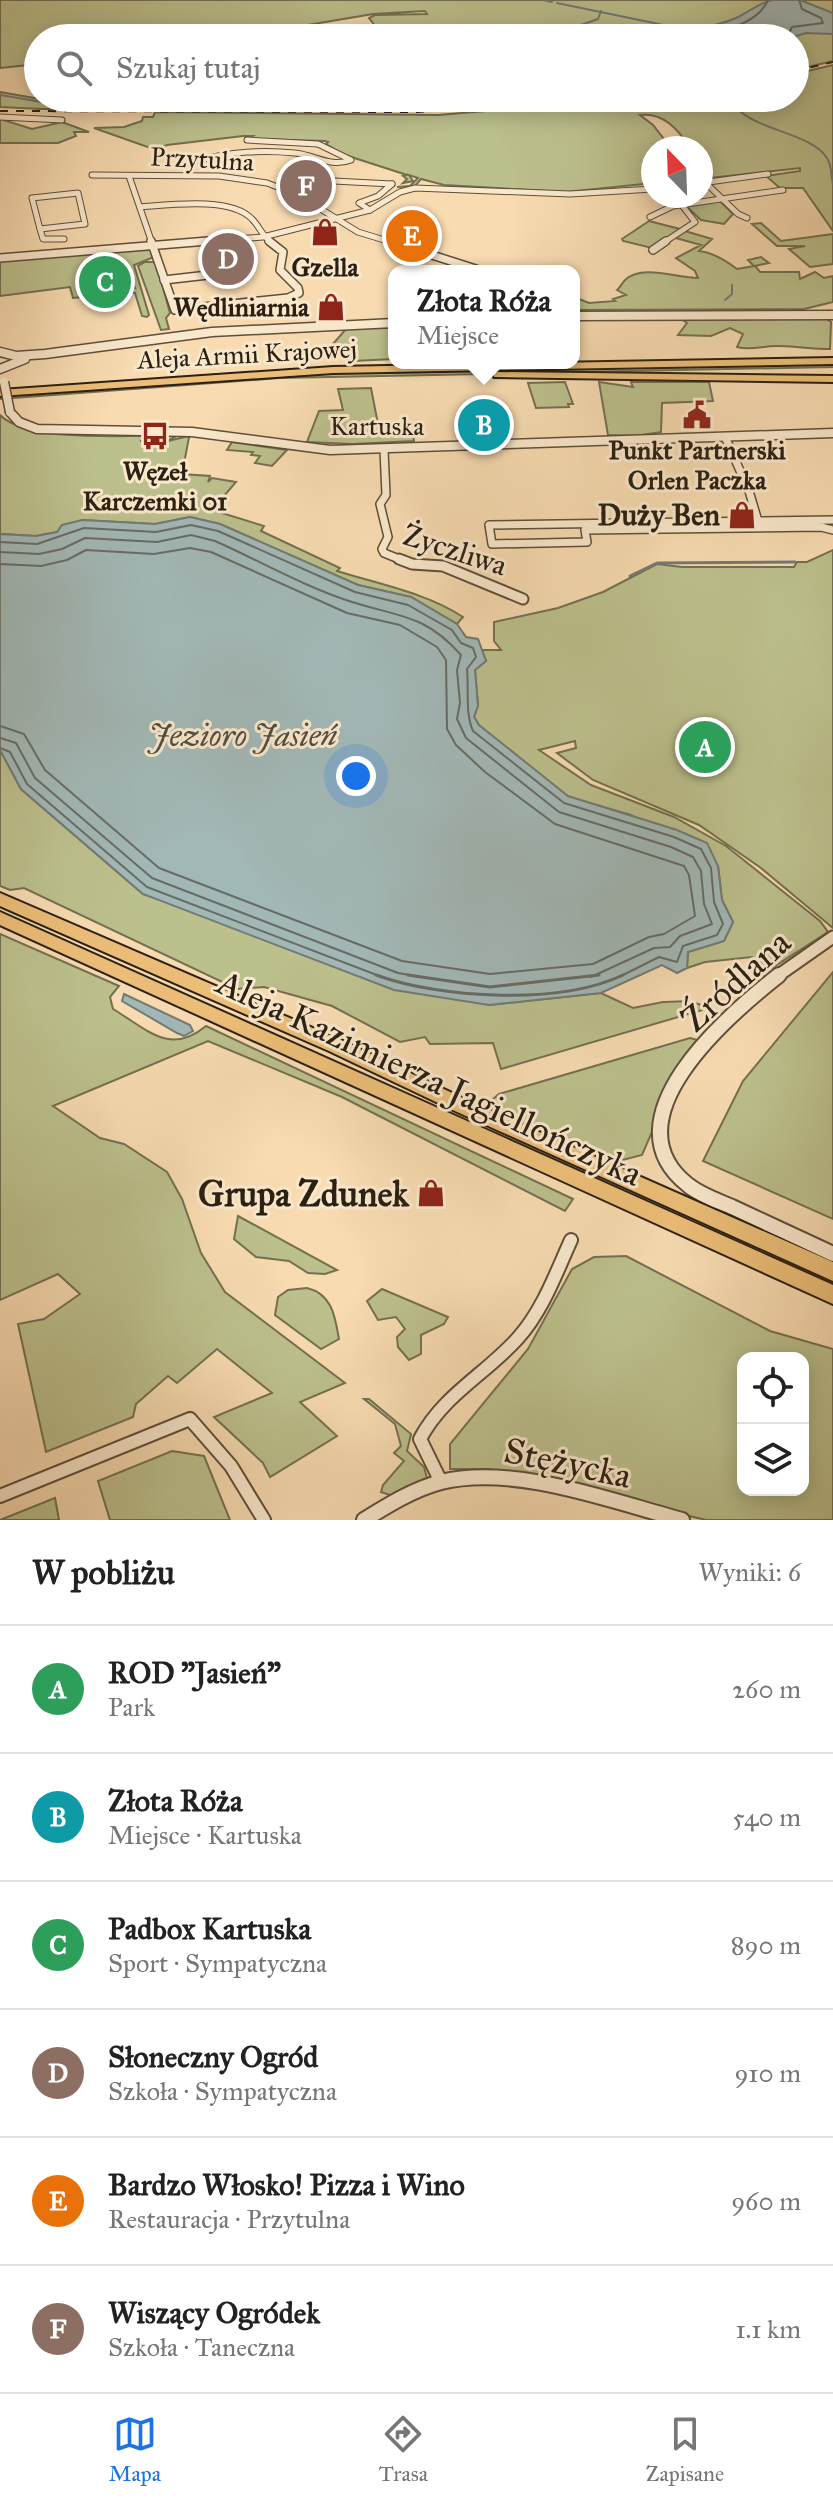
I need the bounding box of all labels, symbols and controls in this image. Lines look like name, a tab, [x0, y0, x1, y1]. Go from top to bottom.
search box	[24, 24, 809, 112]
icon: search	[52, 46, 96, 90]
text: Szukaj tutaj	[116, 50, 261, 86]
north arrow	[641, 136, 713, 208]
street label: Przytulna	[149, 140, 255, 178]
pin: F	[280, 156, 332, 216]
pin: E	[386, 206, 438, 266]
shop icon: Gzella	[310, 217, 340, 247]
pin: D	[202, 229, 254, 289]
place label: Gzella	[292, 251, 359, 283]
pin: C	[79, 252, 131, 312]
popup	[388, 265, 580, 369]
text: Złota Róża	[417, 283, 551, 319]
place label: Wędliniarnia	[173, 291, 310, 323]
shop icon: Wędliniarnia	[316, 292, 346, 322]
text: Miejsce	[417, 319, 499, 351]
street label: Aleja Armii Krajowej	[135, 332, 358, 376]
pin: B	[458, 395, 510, 455]
public building icon: Punkt Partnerski Orlen Paczka	[682, 400, 712, 430]
street label: Kartuska	[330, 410, 424, 442]
bus stop icon: Węzeł Karczemki 01	[140, 421, 170, 451]
place label: Punkt Partnerski Orlen Paczka	[608, 434, 786, 496]
place label: Węzeł Karczemki 01	[83, 455, 227, 517]
place label: Duży Ben	[597, 497, 721, 533]
shop icon: Duży Ben	[727, 500, 757, 530]
street label: Życzliwa	[399, 516, 512, 584]
water label: Jezioro Jasień	[147, 716, 339, 755]
pin: A	[679, 717, 731, 777]
your location	[336, 756, 376, 796]
street label: Źródlana	[671, 918, 800, 1041]
street label: Aleja Kazimierza Jagiellończyka	[208, 959, 650, 1196]
place label: Grupa Zdunek	[198, 1172, 410, 1216]
shop icon: Grupa Zdunek	[416, 1178, 446, 1208]
map controls	[737, 1352, 809, 1496]
button: locate	[737, 1352, 809, 1424]
button: layers	[737, 1424, 809, 1496]
street label: Stężycka	[500, 1428, 636, 1498]
text: W pobliżu	[32, 1552, 175, 1593]
text: Wyniki: 6	[699, 1556, 801, 1588]
text: ROD "Jasień"	[108, 1655, 281, 1691]
text: A	[49, 1673, 67, 1705]
text: 260 m	[732, 1673, 801, 1705]
text: Park	[108, 1691, 155, 1723]
text: Złota Róża	[108, 1783, 243, 1819]
text: B	[49, 1801, 67, 1833]
text: 540 m	[733, 1801, 801, 1833]
text: Miejsce · Kartuska	[108, 1819, 302, 1851]
text: Padbox Kartuska	[108, 1911, 311, 1947]
text: C	[49, 1929, 67, 1961]
text: 890 m	[731, 1929, 801, 1961]
text: Sport · Sympatyczna	[108, 1947, 327, 1979]
text: Słoneczny Ogród	[108, 2039, 318, 2075]
text: D	[48, 2057, 68, 2089]
text: 910 m	[734, 2057, 801, 2089]
text: Szkoła · Sympatyczna	[108, 2075, 337, 2107]
text: Bardzo Włosko! Pizza i Wino	[108, 2167, 465, 2203]
text: E	[49, 2185, 67, 2217]
text: 960 m	[731, 2185, 801, 2217]
text: Restauracja · Przytulna	[108, 2203, 350, 2235]
text: Wiszący Ogródek	[108, 2295, 320, 2331]
text: F	[50, 2313, 67, 2345]
text: 1.1 km	[736, 2313, 801, 2345]
text: Szkoła · Taneczna	[108, 2331, 295, 2363]
tab: Mapa	[109, 2412, 161, 2487]
tab: Trasa	[379, 2412, 428, 2487]
tab: Zapisane	[646, 2412, 724, 2487]

